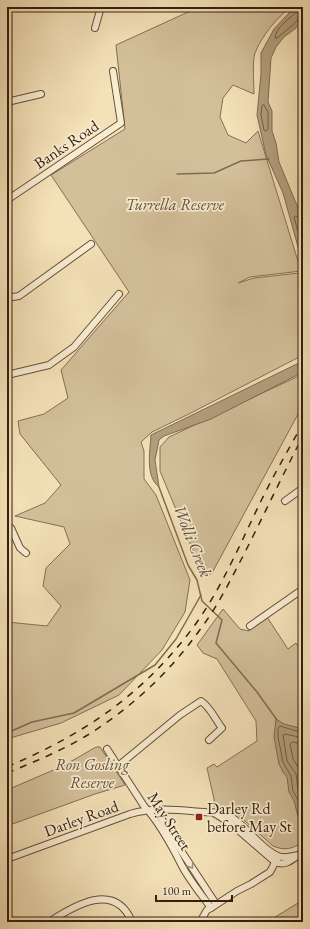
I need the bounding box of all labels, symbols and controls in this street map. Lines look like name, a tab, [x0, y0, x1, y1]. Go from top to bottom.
street label: Banks Road	[30, 115, 103, 174]
park label: Turrella Reserve	[126, 194, 225, 215]
water label: Wolli Creek	[169, 501, 218, 581]
park label: Ron Gosling Reserve	[55, 754, 130, 793]
street label: May Street	[143, 788, 196, 855]
street label: Darley Road	[41, 795, 122, 842]
place label: Darley Rd before May St	[207, 798, 292, 837]
marker: Darley Rd before May St	[194, 812, 204, 822]
one-way arrow	[186, 862, 193, 869]
scale bar	[156, 877, 232, 903]
text: 100 m	[162, 883, 192, 899]

